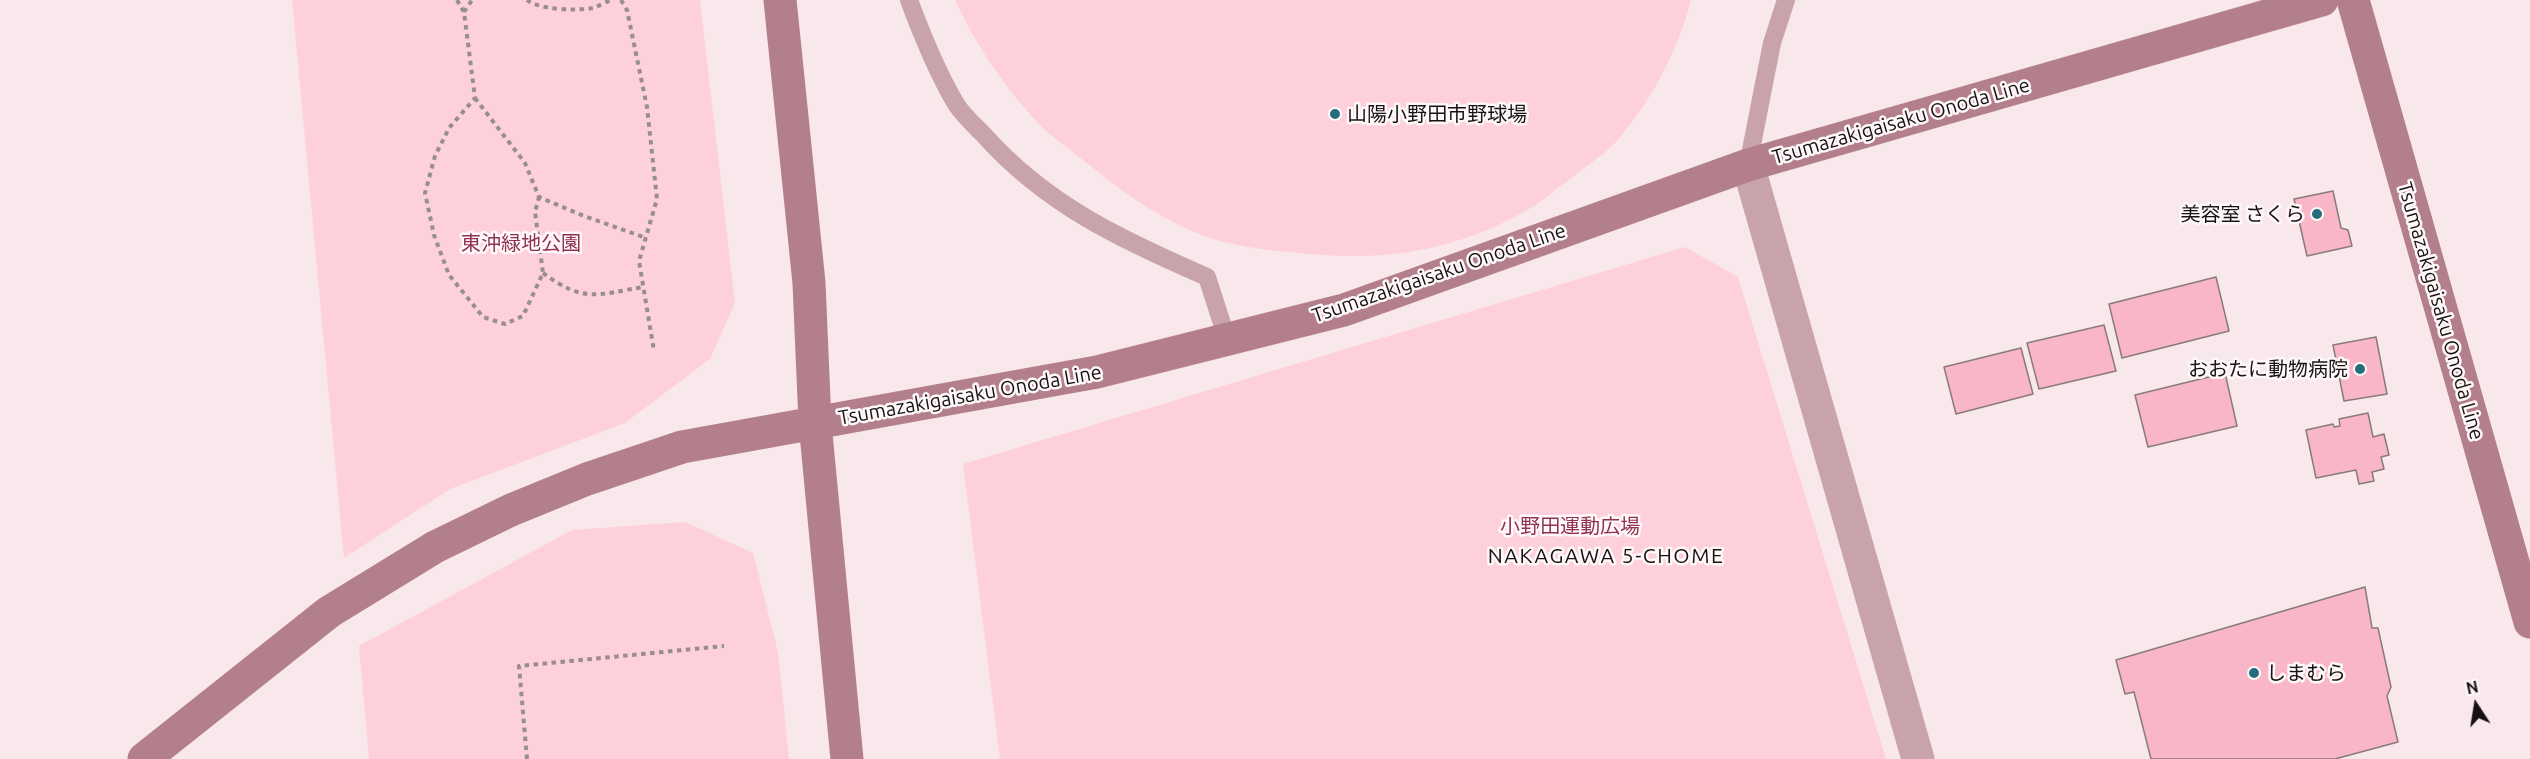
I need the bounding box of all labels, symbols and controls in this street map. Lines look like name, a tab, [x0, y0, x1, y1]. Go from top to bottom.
street label: Tsumazakigaisaku Onoda Line	[1769, 73, 2033, 169]
place label: 山陽小野田市野球場	[1347, 102, 1527, 126]
marker: 山陽小野田市野球場	[1328, 107, 1342, 121]
street label: Tsumazakigaisaku Onoda Line	[2393, 179, 2489, 443]
place label: 美容室 さくら	[2180, 202, 2305, 226]
marker: 美容室 さくら	[2310, 207, 2324, 221]
street label: Tsumazakigaisaku Onoda Line	[1309, 218, 1569, 328]
park label: 東沖緑地公園	[461, 231, 581, 255]
place label: おおたに動物病院	[2188, 357, 2348, 381]
street label: Tsumazakigaisaku Onoda Line	[837, 360, 1103, 430]
marker: おおたに動物病院	[2353, 362, 2367, 376]
park label: 小野田運動広場	[1500, 514, 1640, 538]
district label: NAKAGAWA 5-CHOME	[1488, 543, 1724, 569]
place label: しまむら	[2266, 661, 2346, 685]
marker: しまむら	[2247, 666, 2261, 680]
north arrow	[2446, 675, 2506, 735]
text: N	[2465, 677, 2480, 697]

